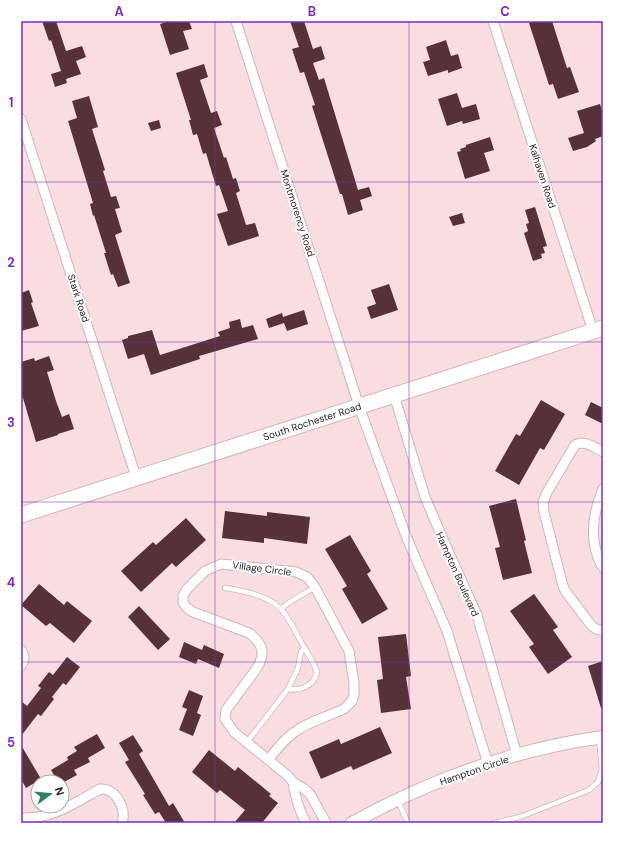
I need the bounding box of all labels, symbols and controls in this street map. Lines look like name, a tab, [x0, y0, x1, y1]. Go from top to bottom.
text: A	[114, 3, 124, 20]
text: B	[308, 3, 316, 20]
text: C	[500, 3, 510, 20]
text: 1	[9, 94, 13, 111]
street label: Kalhaven Road	[526, 142, 559, 210]
street label: Montmorency Road	[277, 168, 318, 258]
text: 2	[7, 254, 15, 271]
street label: Stark Road	[65, 272, 92, 324]
street label: South Rochester Road	[261, 399, 363, 443]
text: 3	[7, 414, 15, 431]
street label: Hampton Boulevard	[433, 530, 482, 618]
street label: Village Circle	[232, 558, 293, 579]
text: 4	[7, 574, 15, 591]
text: 5	[7, 734, 15, 751]
street label: Hampton Circle	[438, 752, 511, 788]
north arrow	[30, 774, 70, 814]
text: N	[52, 785, 67, 797]

